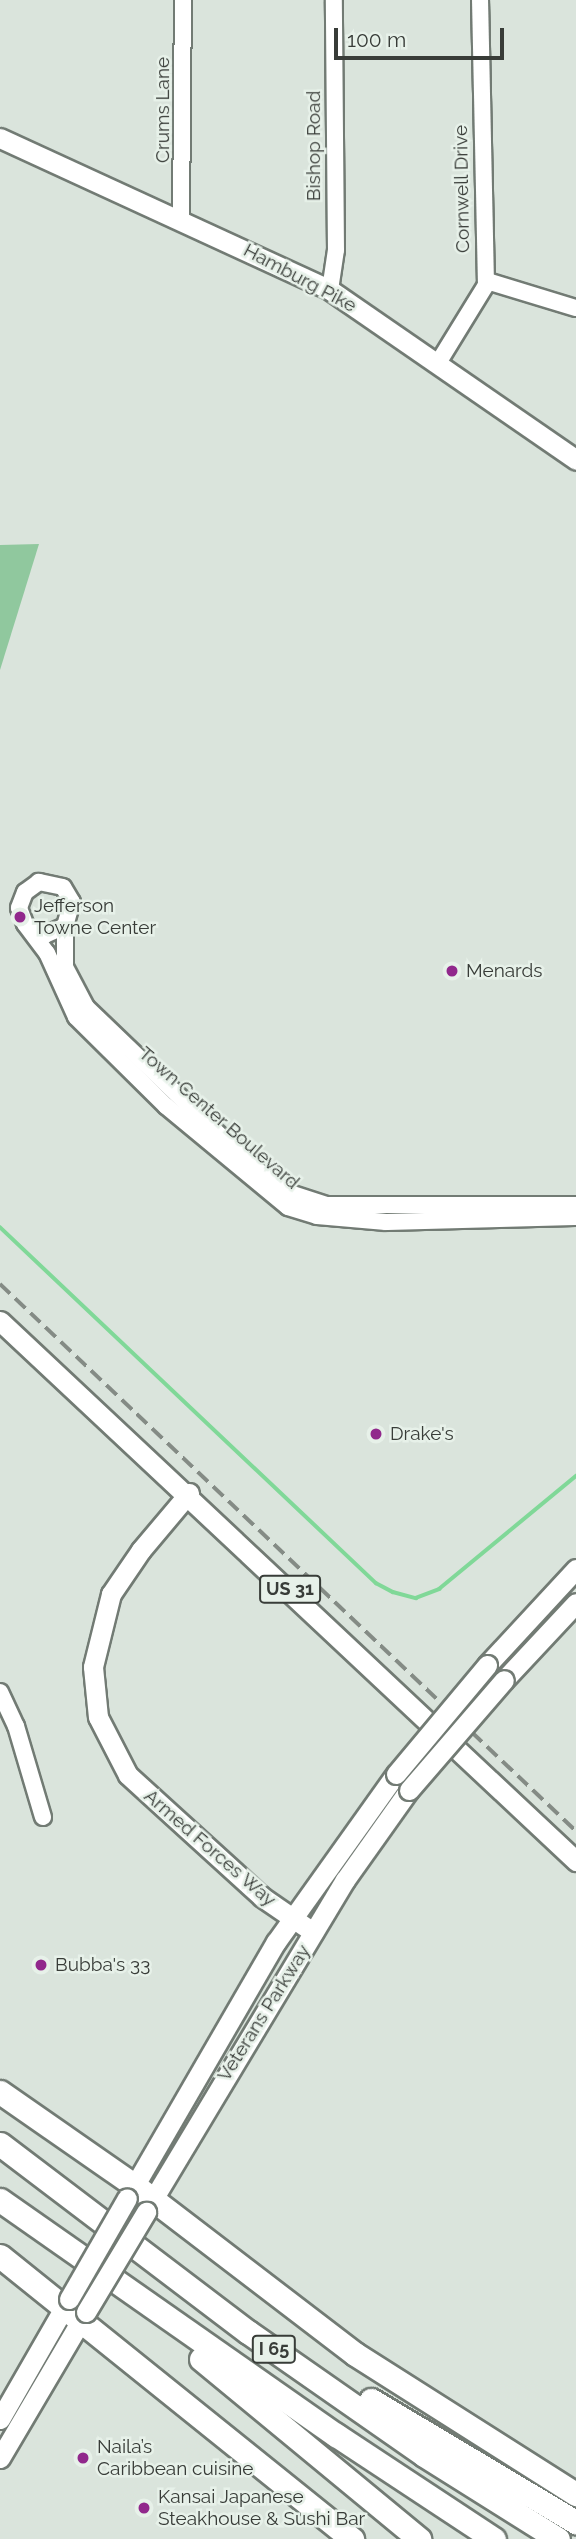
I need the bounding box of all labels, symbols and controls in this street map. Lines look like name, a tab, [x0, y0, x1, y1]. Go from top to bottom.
scale bar	[338, 14, 508, 58]
text: 100 m	[347, 27, 406, 52]
street label: Crums Lane	[152, 57, 174, 163]
street label: Bishop Road	[303, 91, 325, 201]
street label: Cornwell Drive	[449, 124, 475, 254]
street label: Hamburg Pike	[240, 239, 360, 317]
place label: Jefferson Towne Center	[34, 895, 156, 939]
marker: Jefferson Towne Center	[12, 909, 28, 925]
place label: Menards	[466, 960, 542, 982]
marker: Menards	[444, 963, 460, 979]
street label: Town Center Boulevard	[134, 1042, 304, 1194]
place label: Drake's	[390, 1423, 454, 1445]
marker: Drake's	[368, 1426, 384, 1442]
road number: US 31	[258, 1574, 322, 1604]
street label: Armed Forces Way	[139, 1784, 281, 1912]
street label: Veterans Parkway	[213, 1941, 315, 2085]
place label: Bubba's 33	[55, 1954, 150, 1976]
marker: Bubba's 33	[33, 1957, 49, 1973]
road number: I 65	[251, 2334, 297, 2364]
place label: Naila’s Caribbean cuisine	[97, 2436, 253, 2480]
marker: Naila’s Caribbean cuisine	[75, 2450, 91, 2466]
place label: Kansai Japanese Steakhouse & Sushi Bar	[158, 2486, 365, 2530]
marker: Kansai Japanese Steakhouse & Sushi Bar	[136, 2500, 152, 2516]

